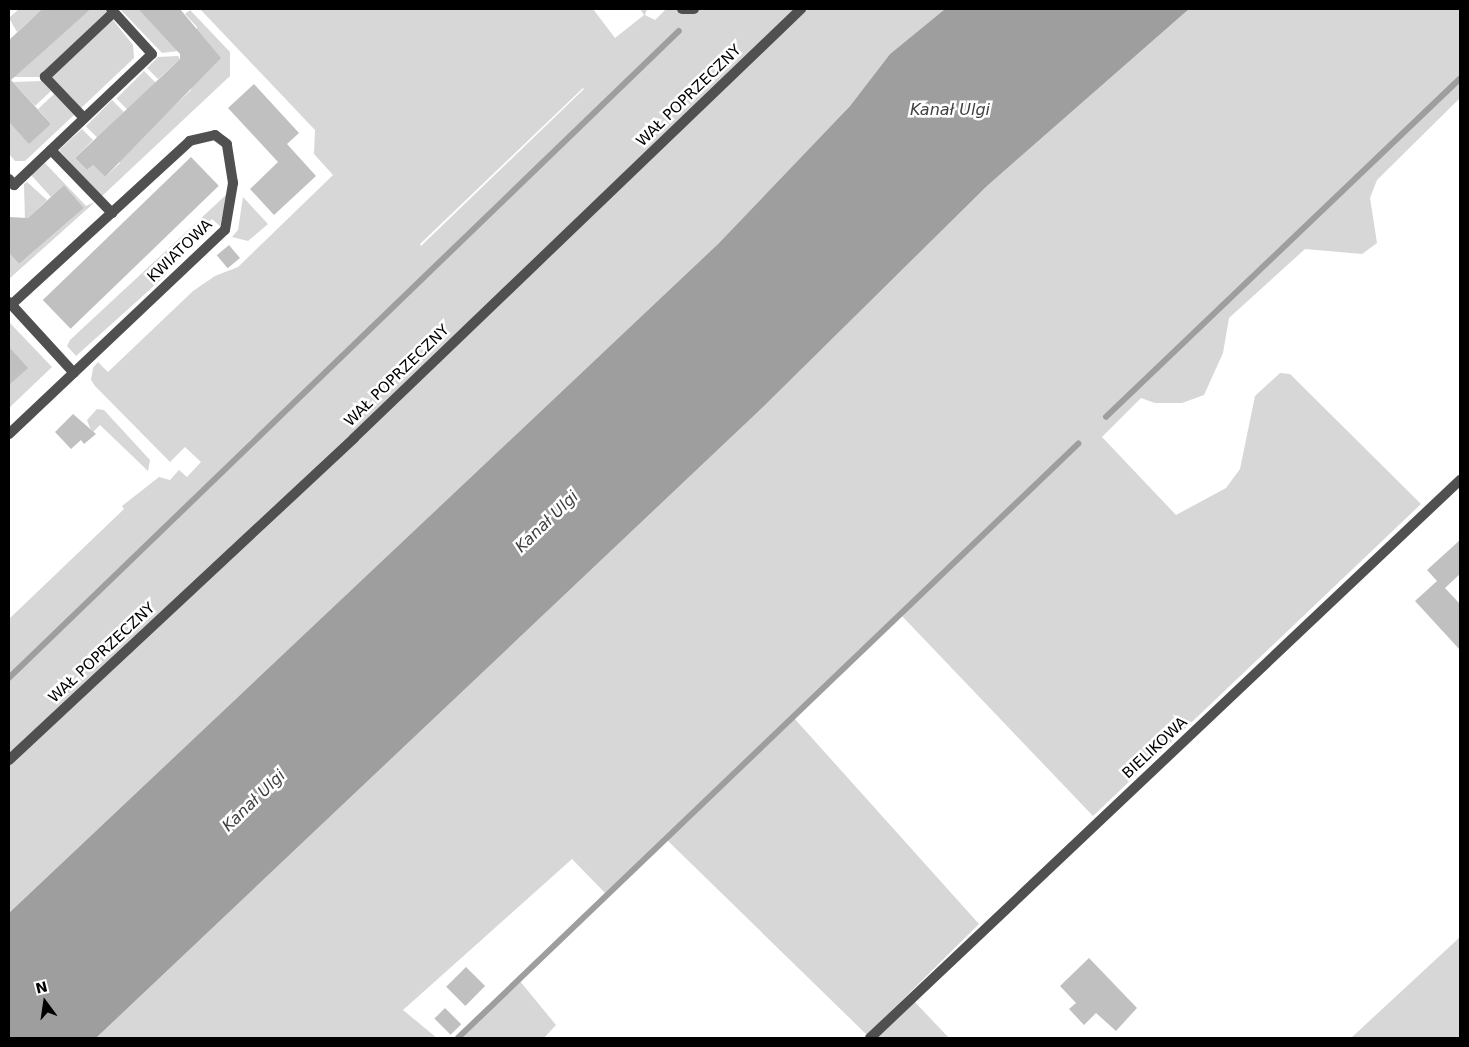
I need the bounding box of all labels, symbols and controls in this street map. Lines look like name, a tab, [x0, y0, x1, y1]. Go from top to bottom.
street label: WAŁ POPRZECZNY	[633, 41, 745, 151]
water label: Kanał Ulgi	[910, 100, 990, 120]
street label: KWIATOWA	[144, 216, 216, 286]
street label: WAŁ POPRZECZNY	[341, 321, 453, 431]
water label: Kanał Ulgi	[512, 487, 582, 557]
street label: WAŁ POPRZECZNY	[45, 599, 159, 707]
street label: BIELIKOWA	[1119, 713, 1191, 783]
water label: Kanał Ulgi	[219, 766, 289, 836]
north arrow	[20, 977, 70, 1027]
text: N	[34, 978, 49, 997]

